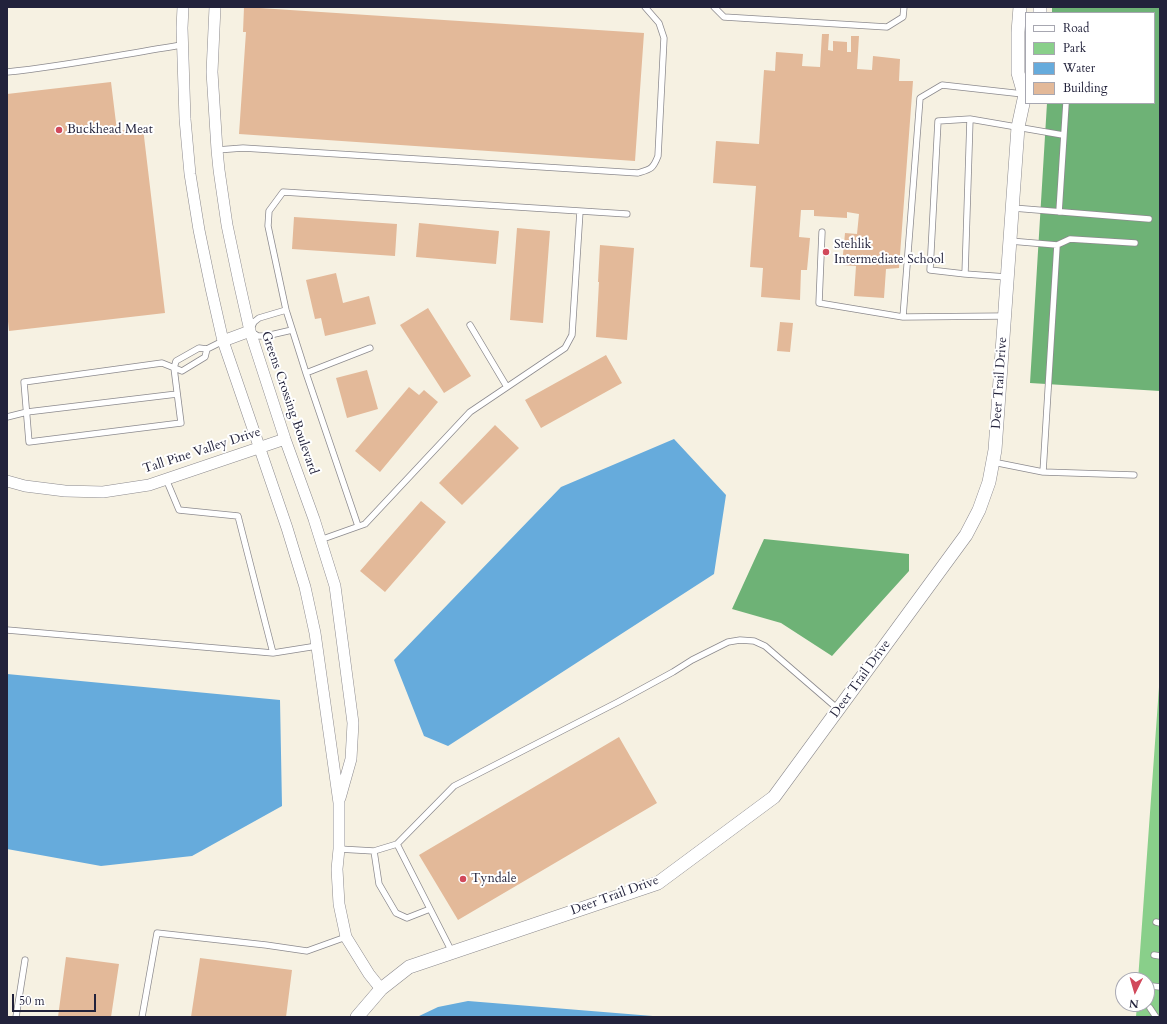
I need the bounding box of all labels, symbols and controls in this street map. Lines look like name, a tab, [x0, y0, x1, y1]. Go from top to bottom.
legend	[1025, 12, 1155, 104]
text: Road	[1063, 20, 1089, 36]
text: Park	[1063, 40, 1086, 56]
text: Water	[1063, 60, 1095, 76]
text: Building	[1063, 80, 1107, 96]
place label: Buckhead Meat	[67, 122, 153, 138]
marker: Buckhead Meat	[54, 125, 64, 135]
place label: Stehlik Intermediate School	[834, 237, 944, 268]
marker: Stehlik Intermediate School	[821, 247, 831, 257]
street label: Greens Crossing Boulevard	[257, 329, 321, 477]
street label: Deer Trail Drive	[989, 336, 1011, 430]
street label: Tall Pine Valley Drive	[141, 425, 263, 477]
street label: Deer Trail Drive	[828, 637, 894, 721]
place label: Tyndale	[471, 871, 517, 887]
street label: Deer Trail Drive	[569, 873, 661, 919]
marker: Tyndale	[458, 874, 468, 884]
north arrow	[1115, 972, 1155, 1012]
scale bar	[14, 986, 98, 1012]
text: 50 m	[19, 993, 45, 1009]
text: N	[1129, 996, 1139, 1011]

